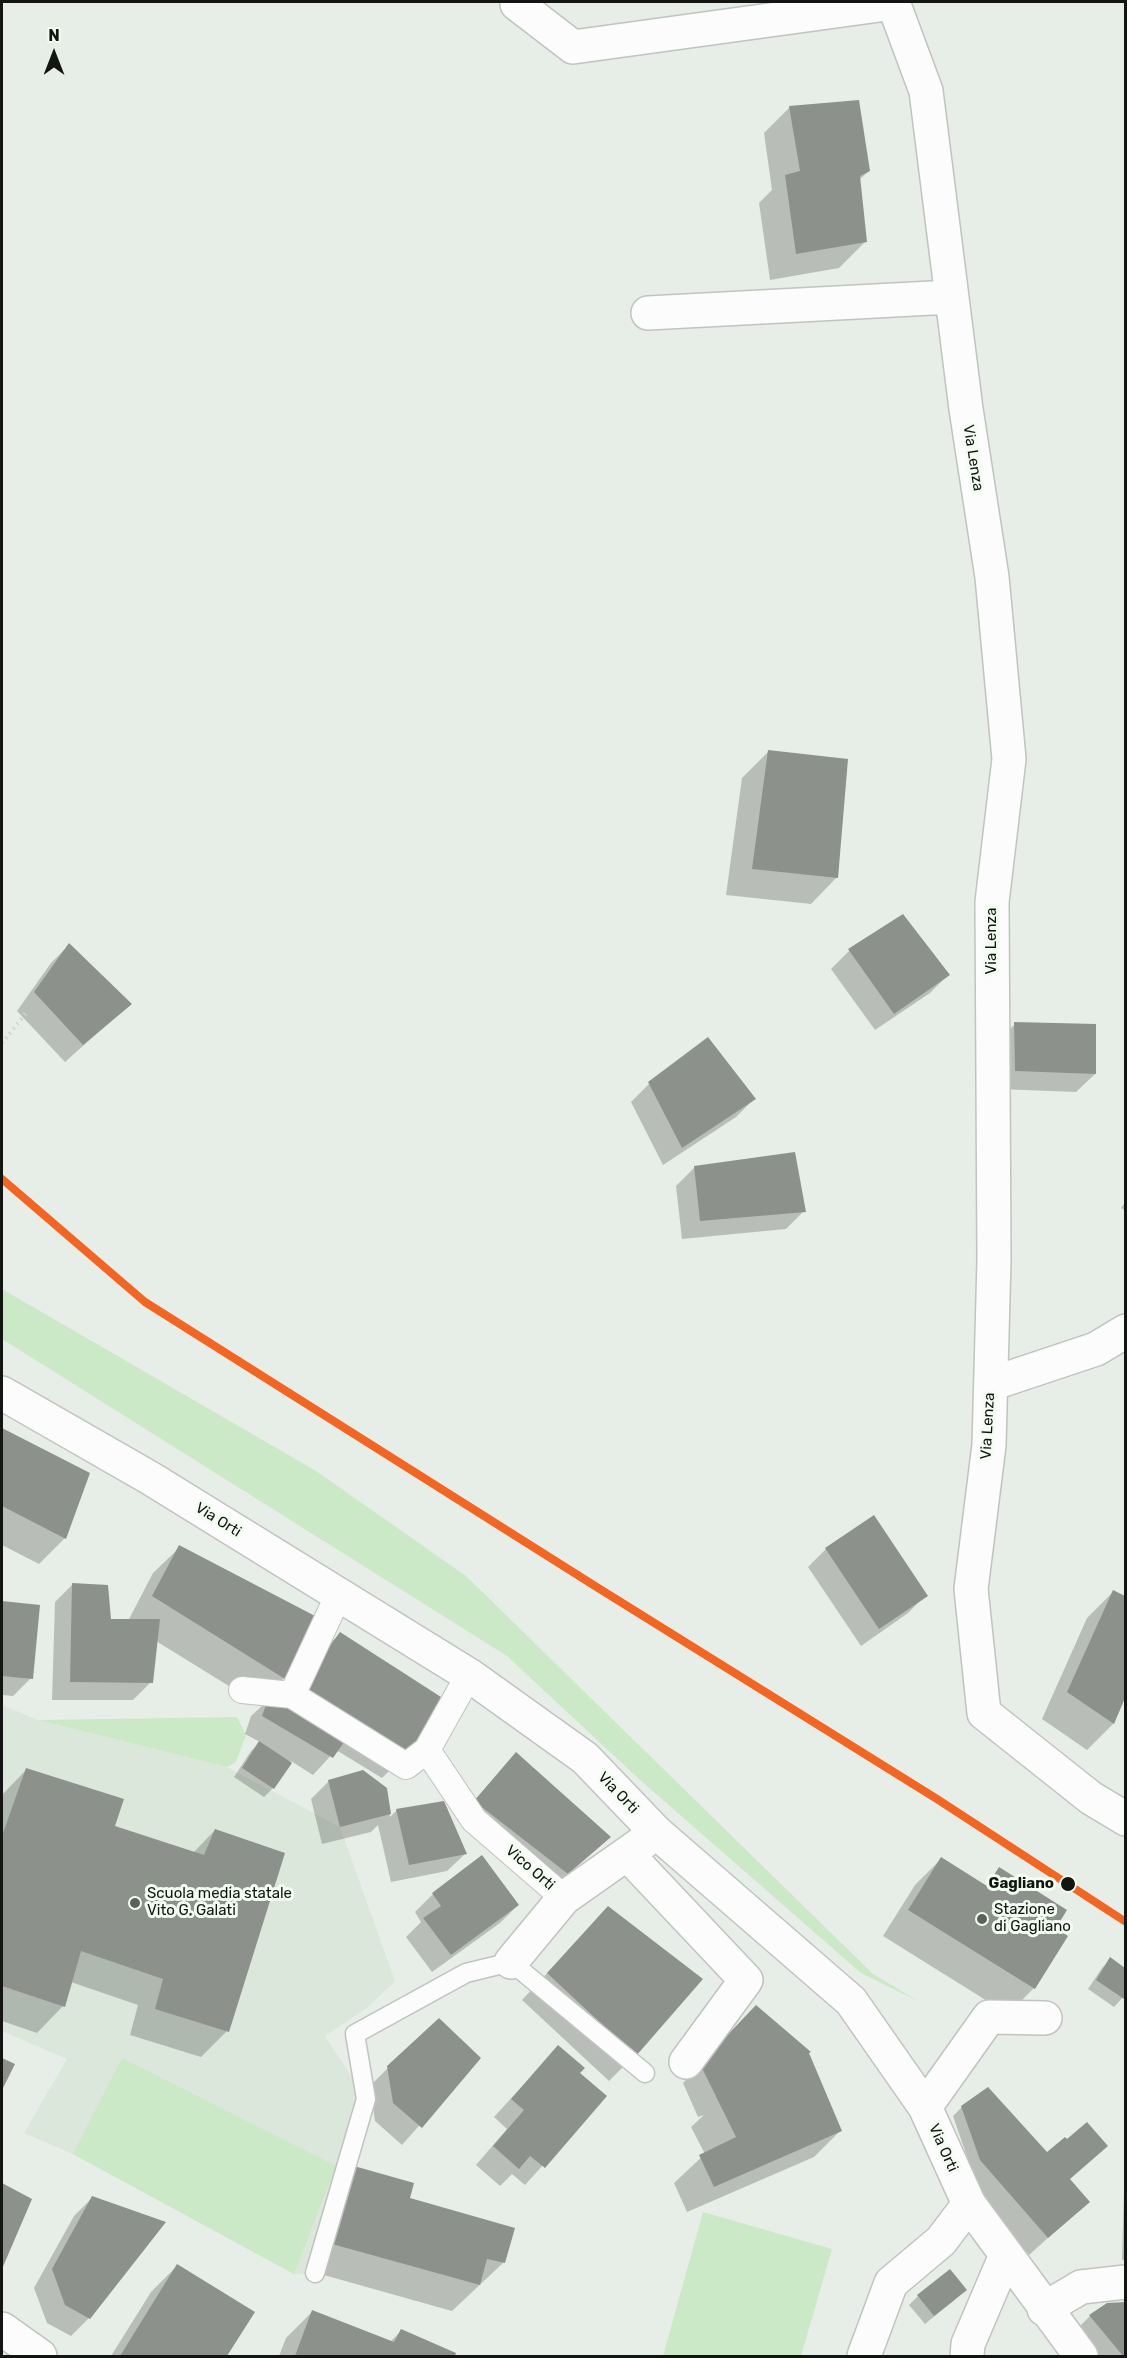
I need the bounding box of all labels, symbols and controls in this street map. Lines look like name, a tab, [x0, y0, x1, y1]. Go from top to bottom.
north arrow	[24, 24, 84, 84]
text: N	[48, 26, 60, 45]
street label: Via Lenza	[959, 423, 987, 493]
street label: Via Lenza	[983, 907, 1001, 975]
street label: Via Lenza	[977, 1392, 999, 1460]
street label: Via Orti	[192, 1499, 244, 1541]
street label: Via Orti	[594, 1769, 642, 1817]
street label: Vico Orti	[502, 1842, 558, 1894]
place label: Gagliano	[989, 1875, 1054, 1893]
marker: Gagliano	[1059, 1875, 1077, 1893]
place label: Scuola media statale Vito G. Galati	[147, 1885, 292, 1920]
marker: Scuola media statale Vito G. Galati	[128, 1896, 142, 1910]
place label: Stazione di Gagliano	[994, 1901, 1071, 1936]
marker: Stazione di Gagliano	[975, 1912, 989, 1926]
street label: Via Orti	[924, 2121, 962, 2175]

